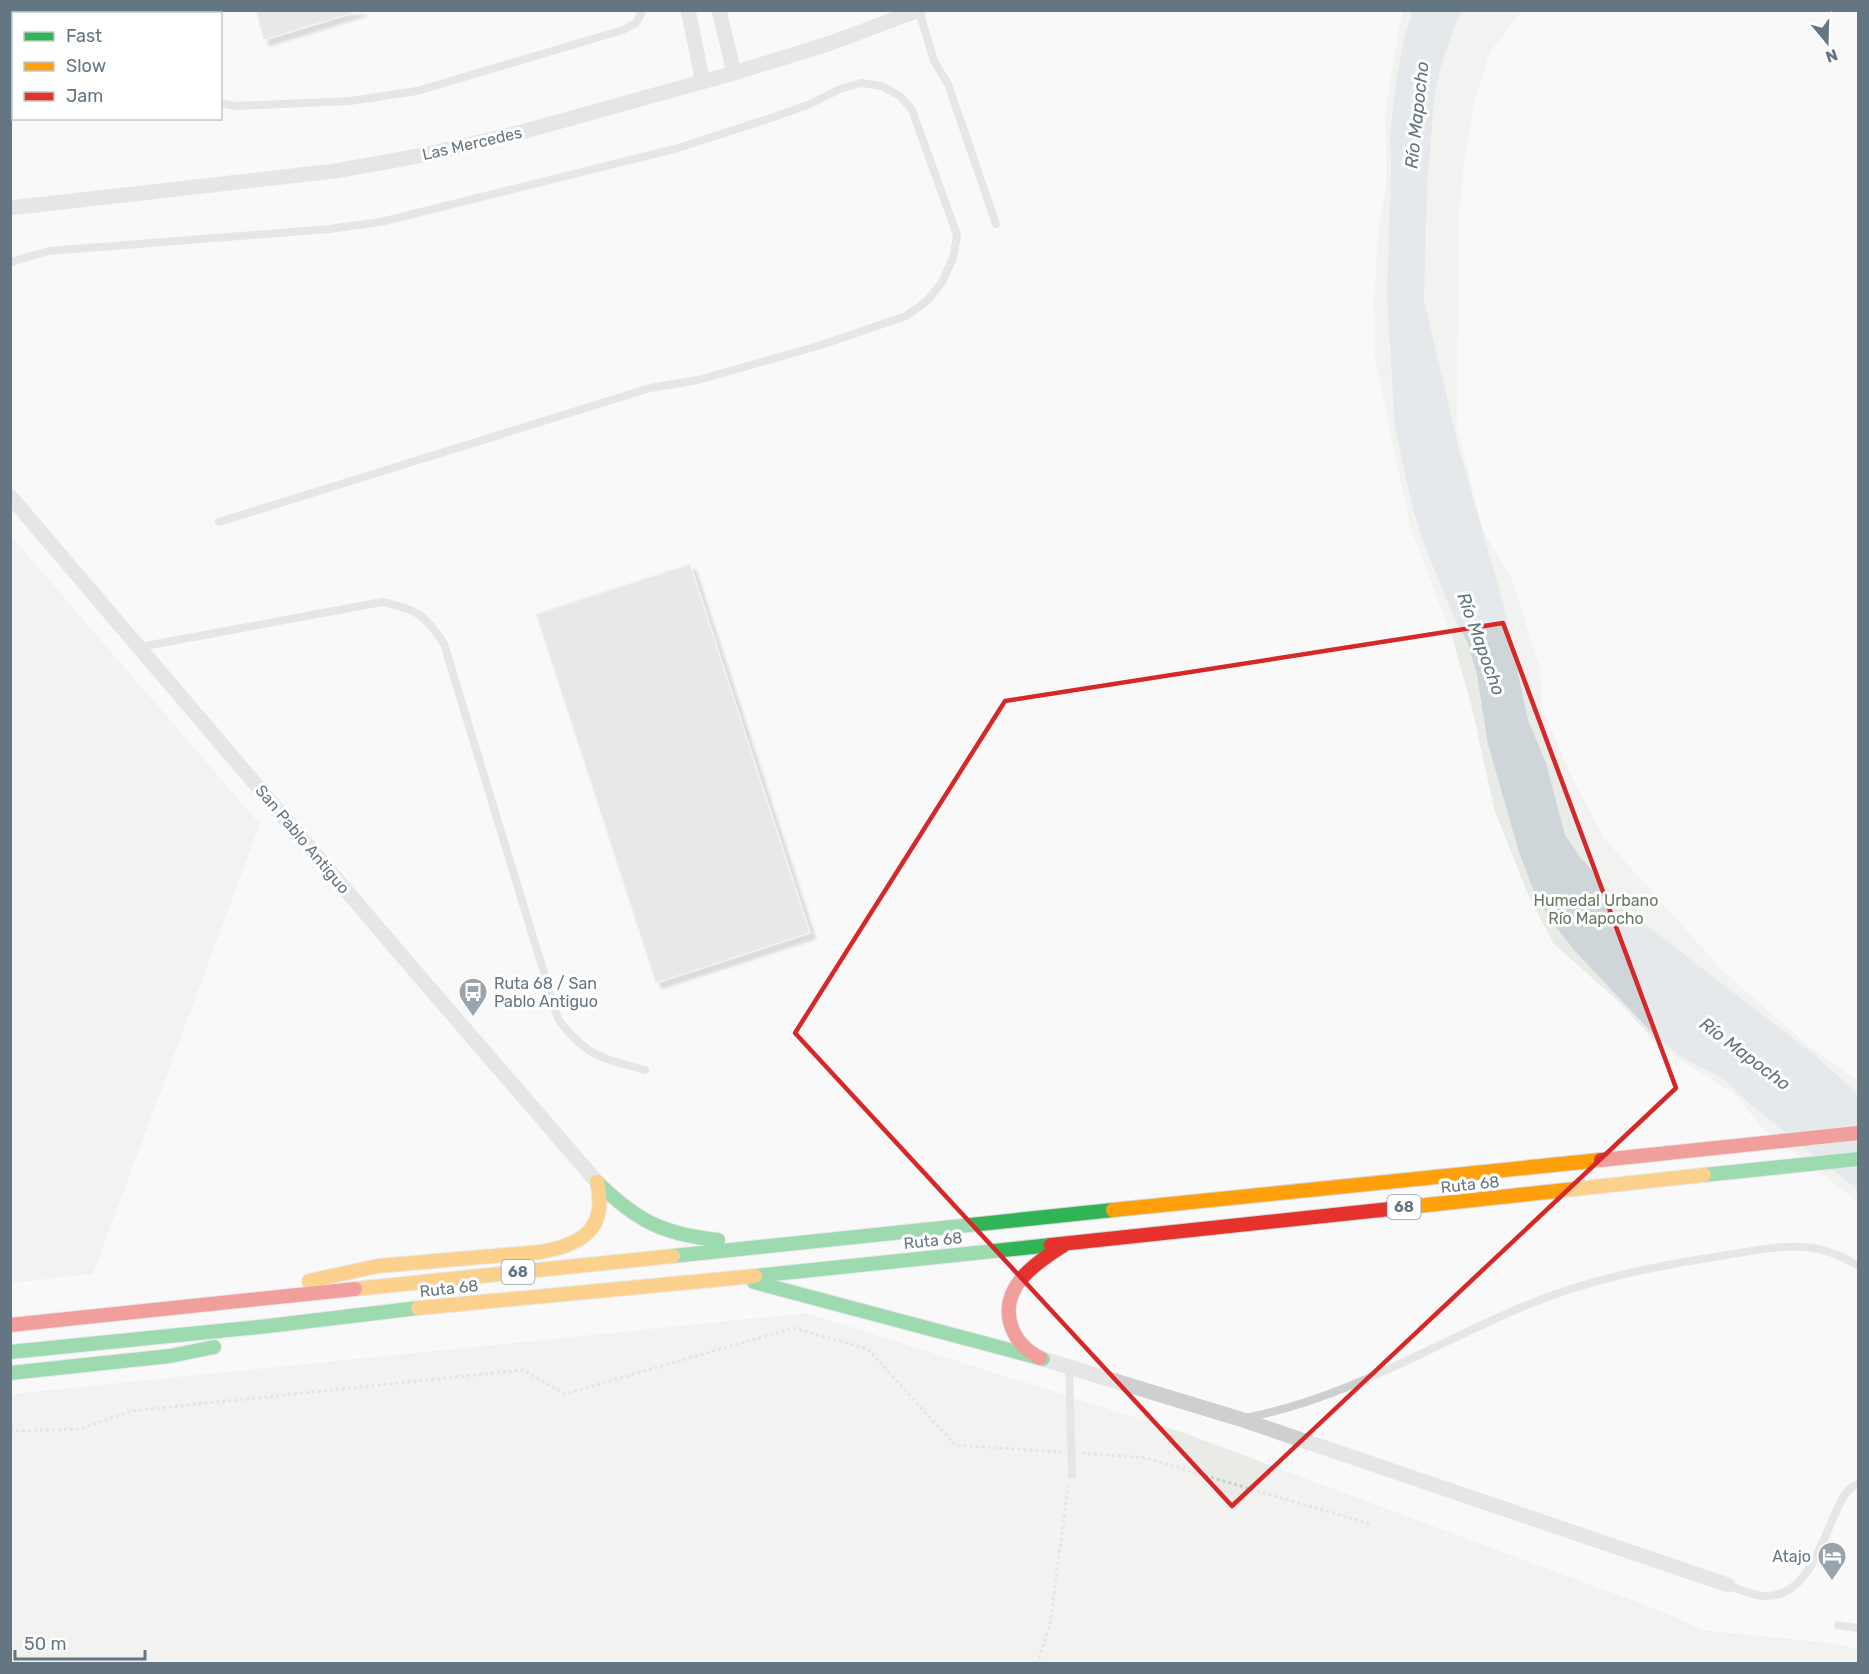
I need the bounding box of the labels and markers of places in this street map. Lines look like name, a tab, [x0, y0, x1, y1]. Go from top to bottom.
place label: Ruta 68 / San Pablo Antiguo	[494, 974, 598, 1011]
bus stop icon: Ruta 68 / San Pablo Antiguo	[457, 976, 489, 1018]
hotel icon: Atajo	[1816, 1540, 1848, 1582]
place label: Atajo	[1772, 1547, 1811, 1566]

